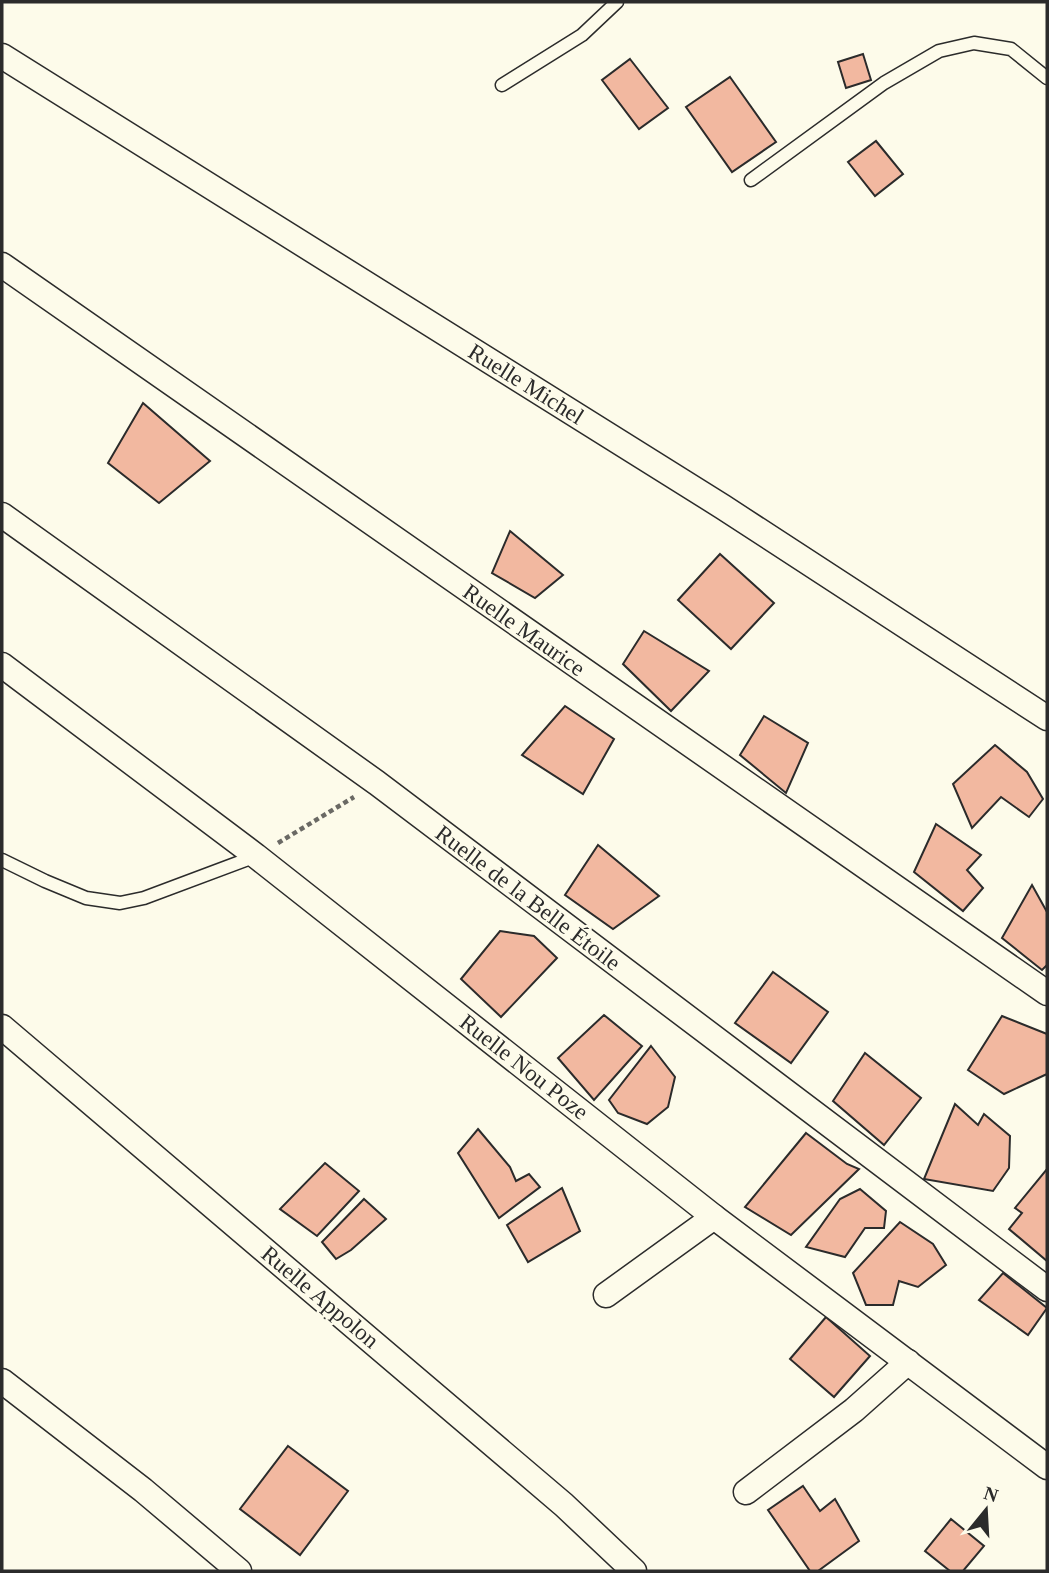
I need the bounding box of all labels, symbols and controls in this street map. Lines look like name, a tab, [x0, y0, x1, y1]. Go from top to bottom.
street label: Ruelle Michel	[464, 339, 588, 429]
street label: Ruelle Maurice	[458, 579, 590, 681]
street label: Ruelle de la Belle Étoile	[431, 820, 625, 976]
street label: Ruelle Nou Poze	[455, 1009, 593, 1125]
street label: Ruelle Appolon	[256, 1241, 384, 1354]
north arrow	[951, 1475, 1021, 1545]
text: N	[981, 1482, 1001, 1506]

